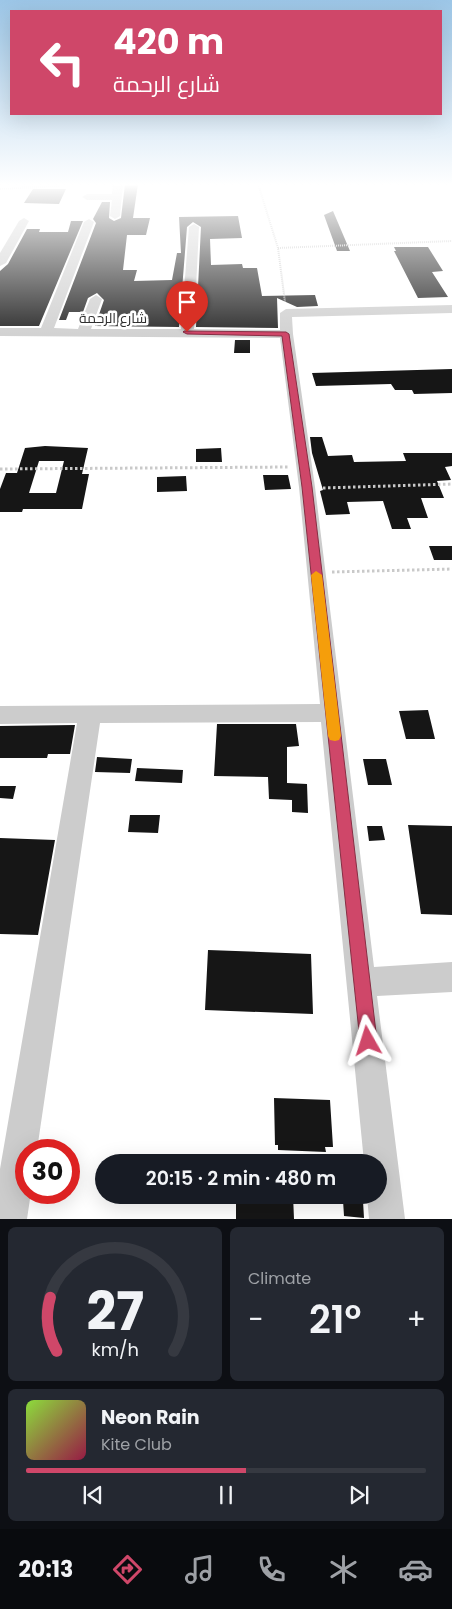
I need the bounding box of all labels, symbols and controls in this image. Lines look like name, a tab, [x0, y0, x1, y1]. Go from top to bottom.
text: 420 m	[113, 17, 224, 66]
icon: left	[30, 30, 95, 95]
text: شارع الرحمة	[113, 69, 220, 100]
pin	[166, 281, 208, 332]
icon: arrive	[173, 288, 201, 316]
street label: شارع الرحمة	[79, 308, 147, 328]
position arrow	[341, 1014, 393, 1066]
speed limit sign: 30	[15, 1139, 80, 1204]
text: 20:15 · 2 min · 480 m	[146, 1165, 336, 1192]
text: Climate	[248, 1267, 311, 1290]
text: 27	[86, 1275, 144, 1348]
text: 21°	[309, 1293, 361, 1346]
text: −	[248, 1300, 263, 1339]
text: +	[407, 1300, 426, 1339]
text: km/h	[91, 1337, 139, 1362]
text: Neon Rain	[101, 1404, 200, 1431]
text: Kite Club	[101, 1433, 172, 1456]
icon: previous	[79, 1481, 107, 1509]
icon: pause	[212, 1481, 240, 1509]
icon: next	[345, 1481, 373, 1509]
icon: directions	[110, 1552, 145, 1587]
icon: music	[182, 1552, 217, 1587]
icon: phone	[254, 1552, 289, 1587]
icon: climate	[326, 1552, 361, 1587]
icon: car	[398, 1552, 433, 1587]
text: 20:13	[19, 1554, 73, 1585]

